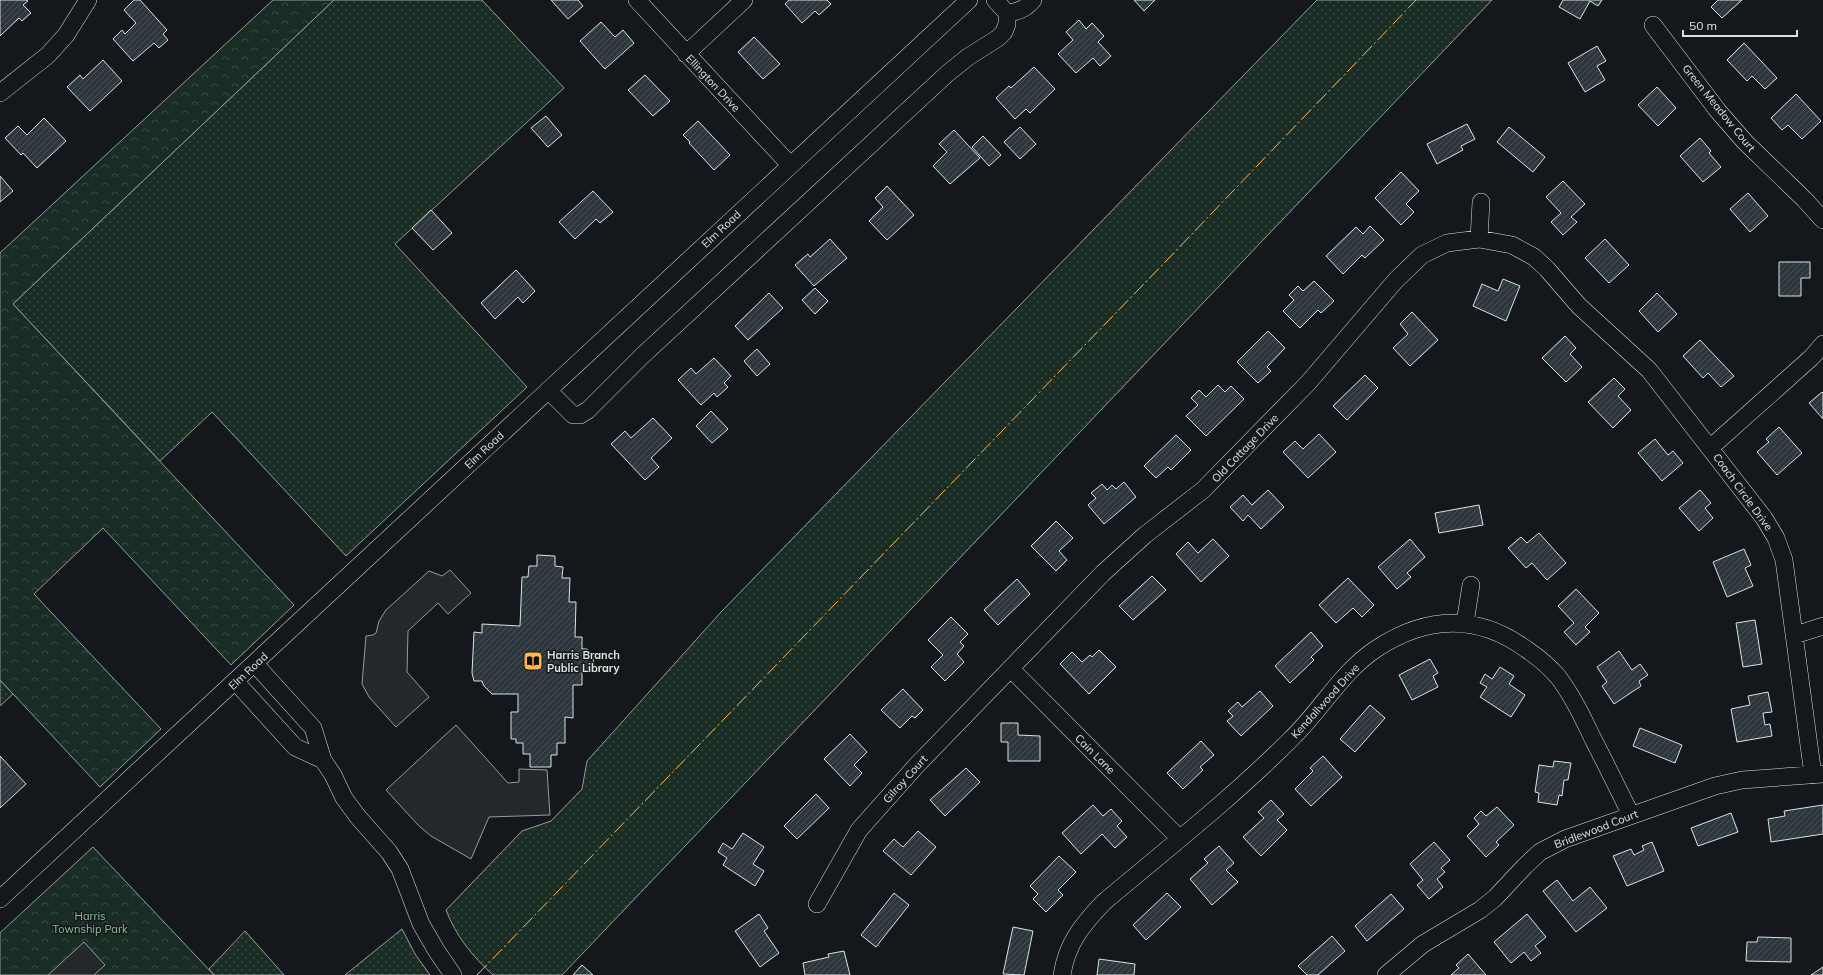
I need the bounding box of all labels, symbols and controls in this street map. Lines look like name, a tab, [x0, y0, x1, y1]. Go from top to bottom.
scale bar	[1683, 12, 1797, 38]
text: 50 m	[1689, 18, 1717, 33]
street label: Ellington Drive	[683, 51, 743, 115]
street label: Green Meadow Court	[1679, 61, 1759, 155]
street label: Elm Road	[698, 207, 744, 251]
street label: Old Cottage Drive	[1209, 411, 1281, 485]
street label: Elm Road	[461, 428, 507, 472]
street label: Coach Circle Drive	[1710, 451, 1776, 533]
place label: Harris Branch Public Library	[547, 648, 620, 675]
street label: Elm Road	[225, 649, 271, 693]
library icon: Harris Branch Public Library	[522, 650, 544, 672]
street label: Kendallwood Drive	[1288, 661, 1362, 741]
street label: Cain Lane	[1072, 731, 1118, 777]
street label: Gilroy Court	[880, 752, 930, 806]
street label: Bridlewood Court	[1552, 807, 1640, 851]
park label: Harris Township Park	[52, 909, 128, 936]

